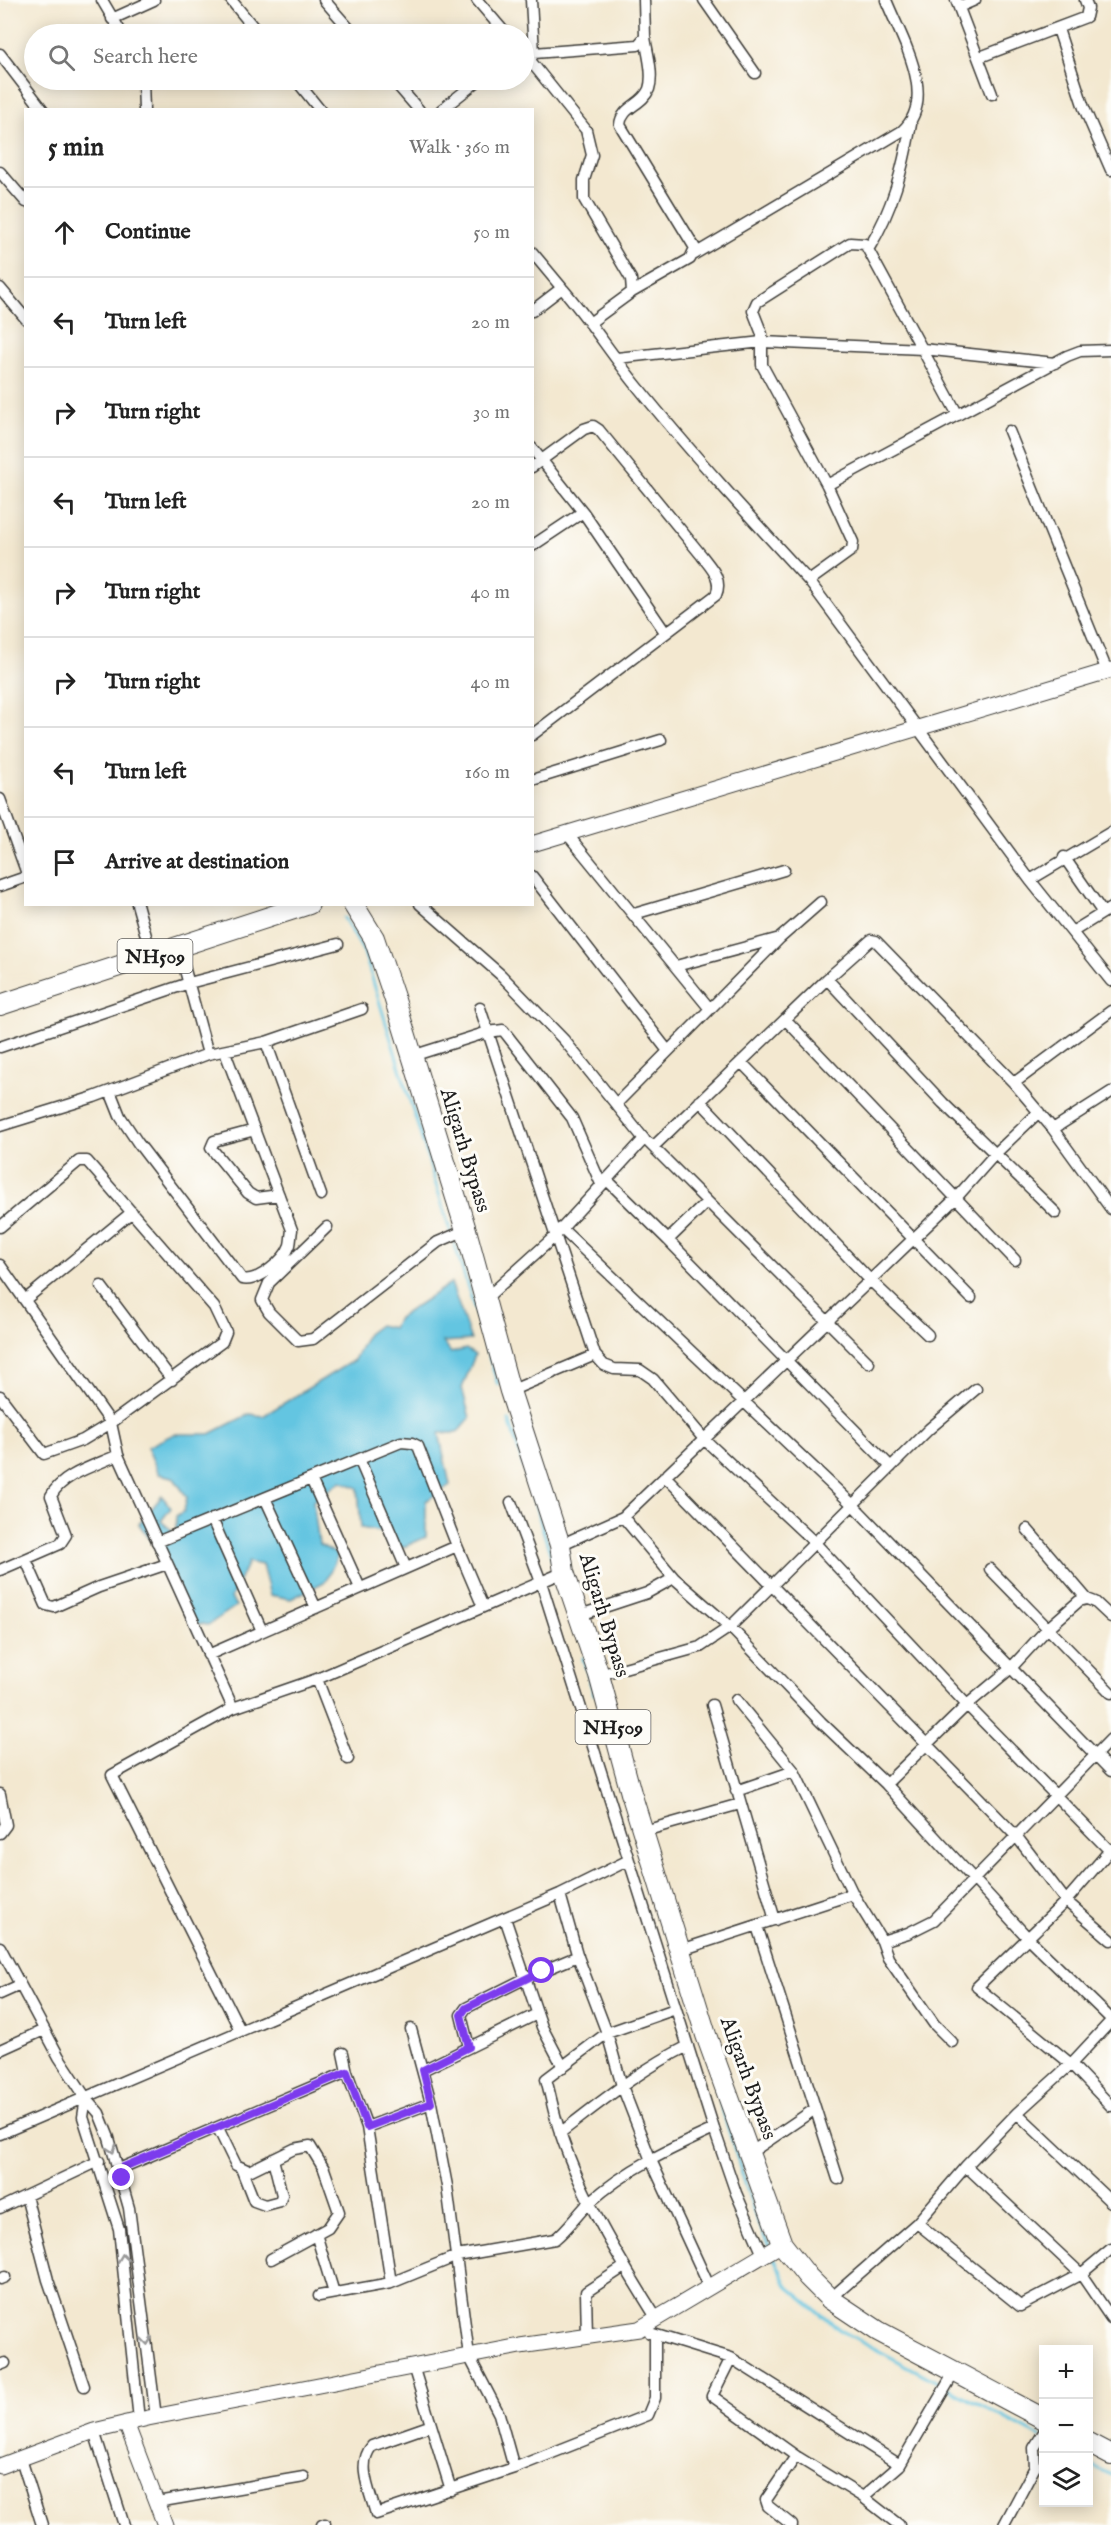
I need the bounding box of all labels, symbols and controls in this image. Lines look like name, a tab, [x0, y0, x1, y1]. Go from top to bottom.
search box	[24, 24, 534, 90]
icon: search	[45, 41, 78, 74]
text: Search here	[93, 43, 198, 71]
text: 5 min	[48, 131, 104, 164]
text: Walk · 360 m	[409, 135, 510, 160]
icon: ahead	[48, 216, 81, 249]
text: Continue	[105, 218, 191, 246]
text: 50 m	[473, 220, 510, 245]
icon: left	[48, 306, 81, 339]
text: Turn left	[105, 308, 187, 336]
text: 20 m	[471, 310, 510, 335]
icon: right	[48, 396, 81, 429]
text: Turn right	[105, 398, 200, 426]
text: 30 m	[473, 400, 510, 425]
icon: left	[48, 486, 81, 519]
text: Turn left	[105, 488, 187, 516]
text: 20 m	[471, 490, 510, 515]
icon: right	[48, 576, 81, 609]
text: Turn right	[105, 578, 200, 606]
text: 40 m	[471, 580, 510, 605]
icon: right	[48, 666, 81, 699]
text: Turn right	[105, 668, 200, 696]
text: 40 m	[471, 670, 510, 695]
icon: left	[48, 756, 81, 789]
text: Turn left	[105, 758, 187, 786]
text: 160 m	[464, 760, 510, 785]
icon: arrive	[48, 846, 81, 879]
text: Arrive at destination	[105, 848, 289, 876]
road number: NH509	[118, 939, 192, 973]
street label: Aligarh Bypass	[433, 1084, 496, 1216]
street label: Aligarh Bypass	[572, 1549, 635, 1681]
road number: NH509	[576, 1710, 650, 1744]
route start	[528, 1957, 554, 1983]
street label: Aligarh Bypass	[713, 2012, 782, 2144]
one-way arrow	[105, 2143, 118, 2154]
route end	[108, 2164, 134, 2190]
one-way arrow	[117, 2253, 129, 2262]
one-way arrow	[140, 2336, 153, 2345]
map controls	[1039, 2345, 1093, 2507]
button: +	[1039, 2345, 1093, 2399]
button: −	[1039, 2399, 1093, 2453]
button: layers	[1039, 2453, 1093, 2507]

